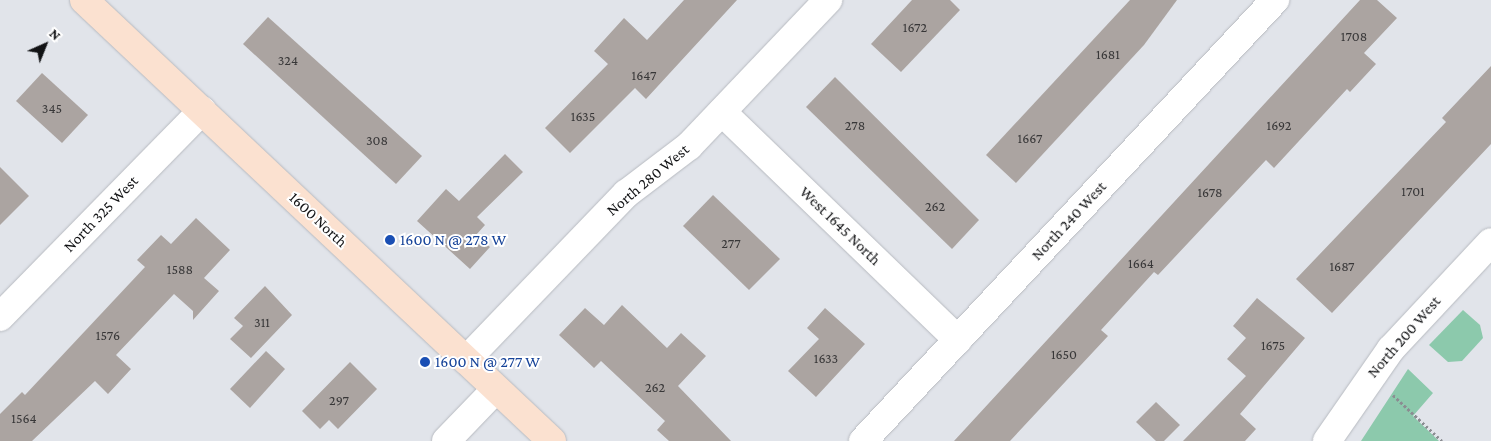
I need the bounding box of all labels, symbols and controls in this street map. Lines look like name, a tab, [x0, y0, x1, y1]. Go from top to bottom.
house number: 1672	[903, 19, 927, 35]
north arrow	[20, 20, 70, 70]
text: N	[46, 25, 64, 43]
house number: 1708	[1341, 28, 1367, 44]
house number: 1681	[1096, 46, 1120, 62]
house number: 324	[278, 52, 298, 68]
house number: 1647	[631, 67, 657, 83]
house number: 345	[42, 100, 62, 116]
house number: 1635	[571, 108, 595, 124]
house number: 278	[845, 117, 865, 133]
house number: 1692	[1267, 117, 1291, 133]
house number: 1667	[1018, 130, 1042, 146]
house number: 308	[366, 132, 388, 148]
street label: North 280 West	[603, 140, 693, 220]
street label: North 325 West	[60, 172, 142, 256]
street label: North 240 West	[1027, 177, 1111, 265]
street label: West 1645 North	[795, 182, 885, 270]
house number: 1701	[1401, 183, 1425, 199]
house number: 1678	[1197, 184, 1223, 200]
street label: 1600 North	[285, 188, 351, 252]
house number: 262	[925, 198, 945, 214]
place label: 1600 N @ 278 W	[400, 230, 506, 250]
marker: 1600 N @ 278 W	[384, 234, 396, 246]
house number: 277	[721, 235, 741, 251]
house number: 1664	[1128, 255, 1154, 271]
house number: 1687	[1329, 258, 1355, 274]
house number: 1588	[167, 261, 193, 277]
street label: North 200 West	[1363, 292, 1445, 382]
house number: 311	[254, 314, 270, 330]
house number: 1576	[96, 327, 120, 343]
house number: 1675	[1261, 337, 1285, 353]
house number: 1650	[1051, 346, 1077, 362]
house number: 1633	[814, 350, 838, 366]
place label: 1600 N @ 277 W	[435, 352, 540, 372]
marker: 1600 N @ 277 W	[419, 356, 431, 368]
house number: 262	[645, 379, 665, 395]
house number: 297	[329, 392, 349, 408]
house number: 1564	[11, 410, 37, 426]

